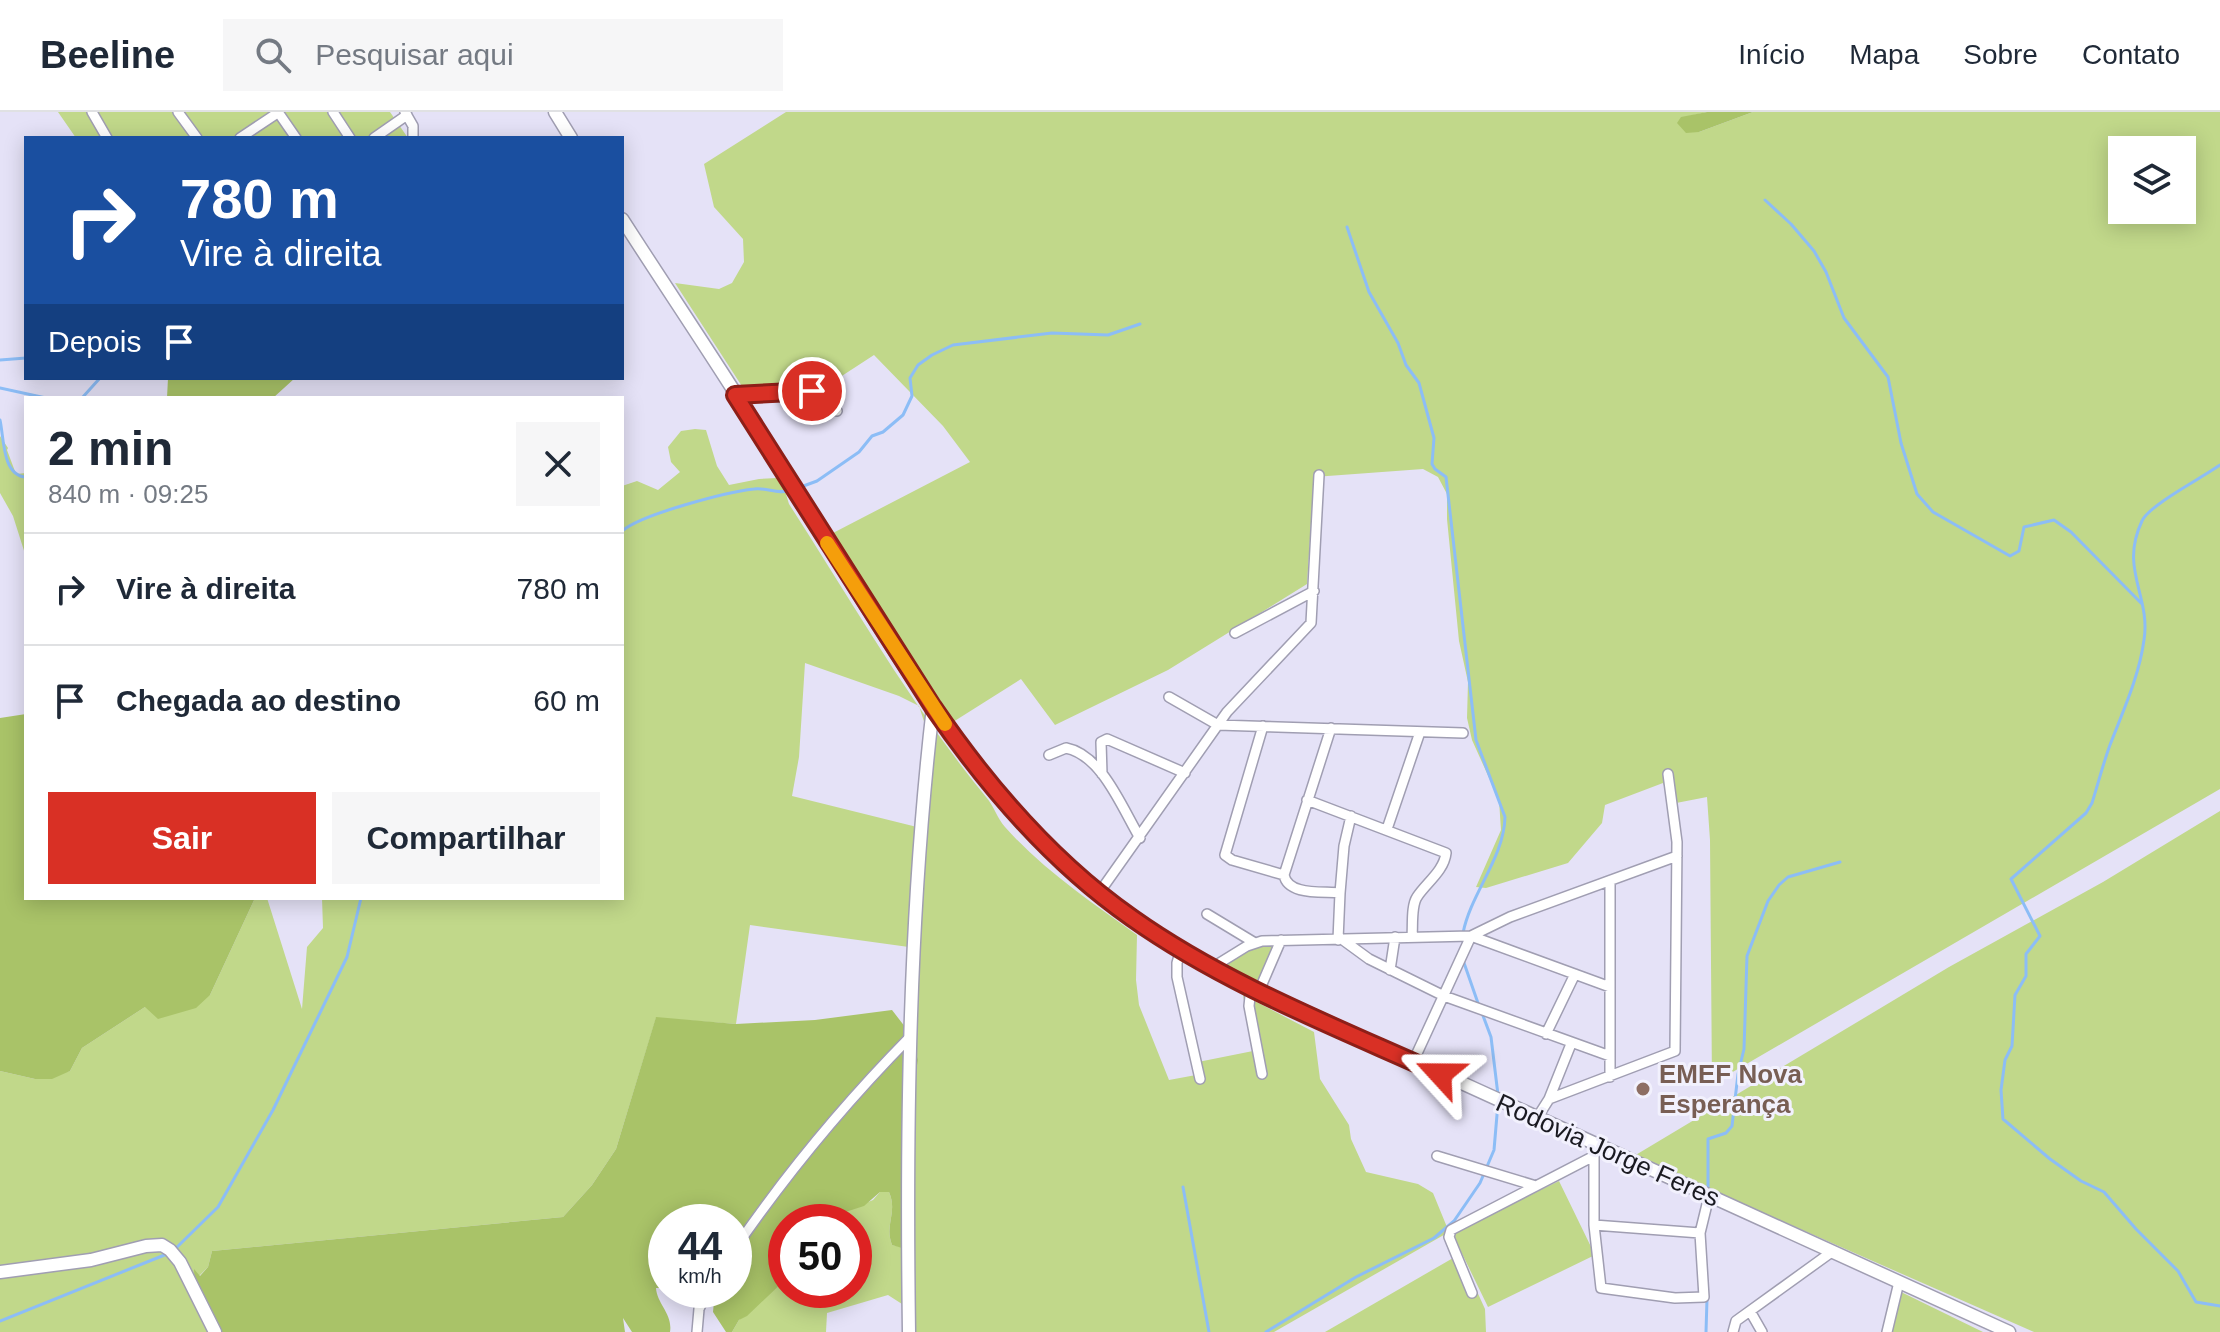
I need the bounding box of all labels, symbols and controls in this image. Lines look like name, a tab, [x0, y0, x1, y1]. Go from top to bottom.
search box	[223, 19, 783, 91]
icon: search	[251, 33, 295, 77]
text: Beeline	[40, 34, 175, 76]
text: Pesquisar aqui	[315, 38, 514, 71]
text: Início	[1738, 39, 1805, 70]
text: Mapa	[1849, 39, 1919, 70]
text: Sobre	[1963, 39, 2038, 70]
text: Contato	[2082, 39, 2180, 70]
map controls	[2108, 136, 2196, 224]
button: layers	[2108, 136, 2196, 224]
text: 780 m	[180, 167, 339, 230]
icon: right	[48, 168, 152, 272]
text: Vire à direita	[180, 233, 381, 274]
icon: arrive	[157, 320, 201, 364]
text: Depois	[48, 325, 141, 358]
pin	[778, 357, 846, 425]
icon: arrive	[790, 369, 834, 413]
text: 2 min	[48, 422, 173, 475]
button: close	[516, 422, 600, 506]
text: 840 m · 09:25	[48, 479, 208, 509]
icon: right	[48, 567, 92, 611]
text: Vire à direita	[116, 572, 296, 605]
text: 780 m	[517, 572, 600, 605]
icon: arrive	[48, 679, 92, 723]
text: Chegada ao destino	[116, 684, 401, 717]
text: 60 m	[533, 684, 600, 717]
button: Sair	[48, 792, 316, 884]
button: Compartilhar	[332, 792, 600, 884]
position arrow	[1398, 1032, 1482, 1116]
place label: EMEF Nova Esperança	[1659, 1059, 1803, 1119]
marker: EMEF Nova Esperança	[1634, 1080, 1652, 1098]
street label: Rodovia Jorge Feres	[1492, 1087, 1724, 1213]
speed limit sign: 50	[768, 1204, 872, 1308]
text: 44	[678, 1224, 722, 1268]
text: km/h	[678, 1265, 722, 1287]

